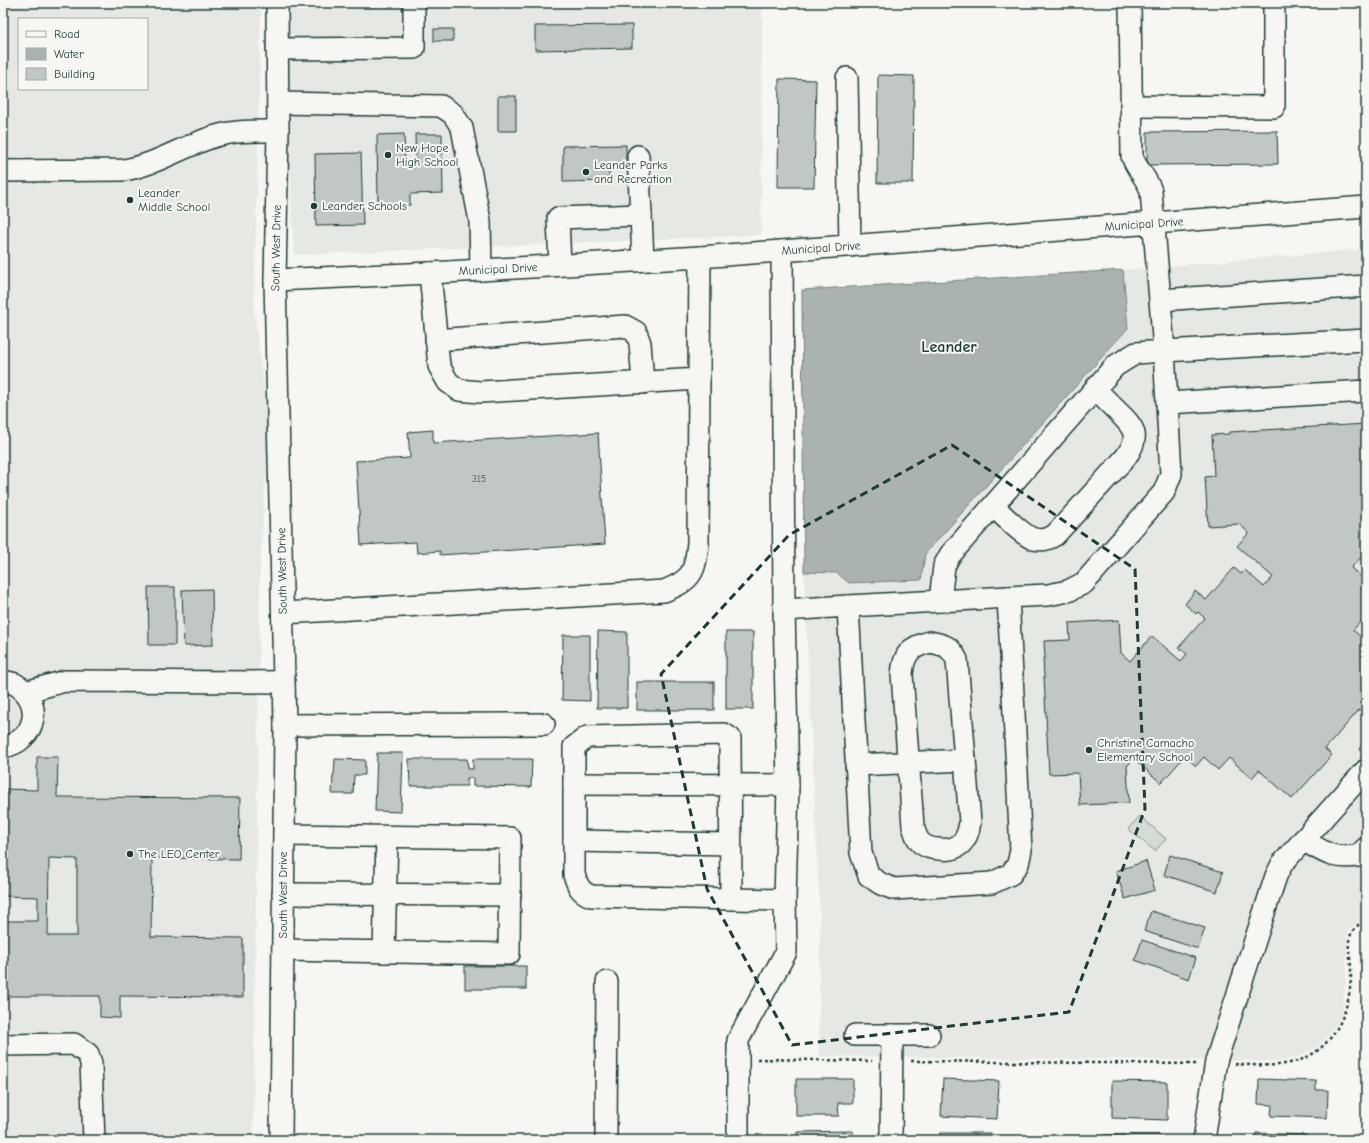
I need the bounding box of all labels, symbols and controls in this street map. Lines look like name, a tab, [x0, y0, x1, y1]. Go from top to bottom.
legend	[18, 18, 148, 90]
text: Road	[54, 27, 80, 41]
text: Water	[54, 47, 84, 61]
text: Building	[54, 67, 95, 81]
place label: New Hope High School	[396, 141, 458, 169]
marker: New Hope High School	[383, 150, 393, 160]
place label: Leander Parks and Recreation	[594, 158, 672, 186]
marker: Leander Parks and Recreation	[581, 167, 591, 177]
place label: Leander Middle School	[138, 186, 210, 214]
marker: Leander Middle School	[125, 195, 135, 205]
place label: Leander Schools	[322, 199, 407, 213]
marker: Leander Schools	[309, 201, 319, 211]
street label: South West Drive	[268, 204, 284, 292]
street label: Municipal Drive	[1104, 214, 1184, 234]
street label: Municipal Drive	[781, 238, 861, 258]
street label: Municipal Drive	[458, 260, 538, 278]
district label: Leander	[921, 338, 977, 356]
house number: 315	[472, 473, 486, 485]
street label: South West Drive	[274, 527, 290, 615]
place label: Christine Camacho Elementary School	[1097, 736, 1194, 764]
marker: Christine Camacho Elementary School	[1084, 745, 1094, 755]
place label: The LEO Center	[138, 847, 220, 861]
marker: The LEO Center	[125, 849, 135, 859]
street label: South West Drive	[276, 852, 290, 938]

